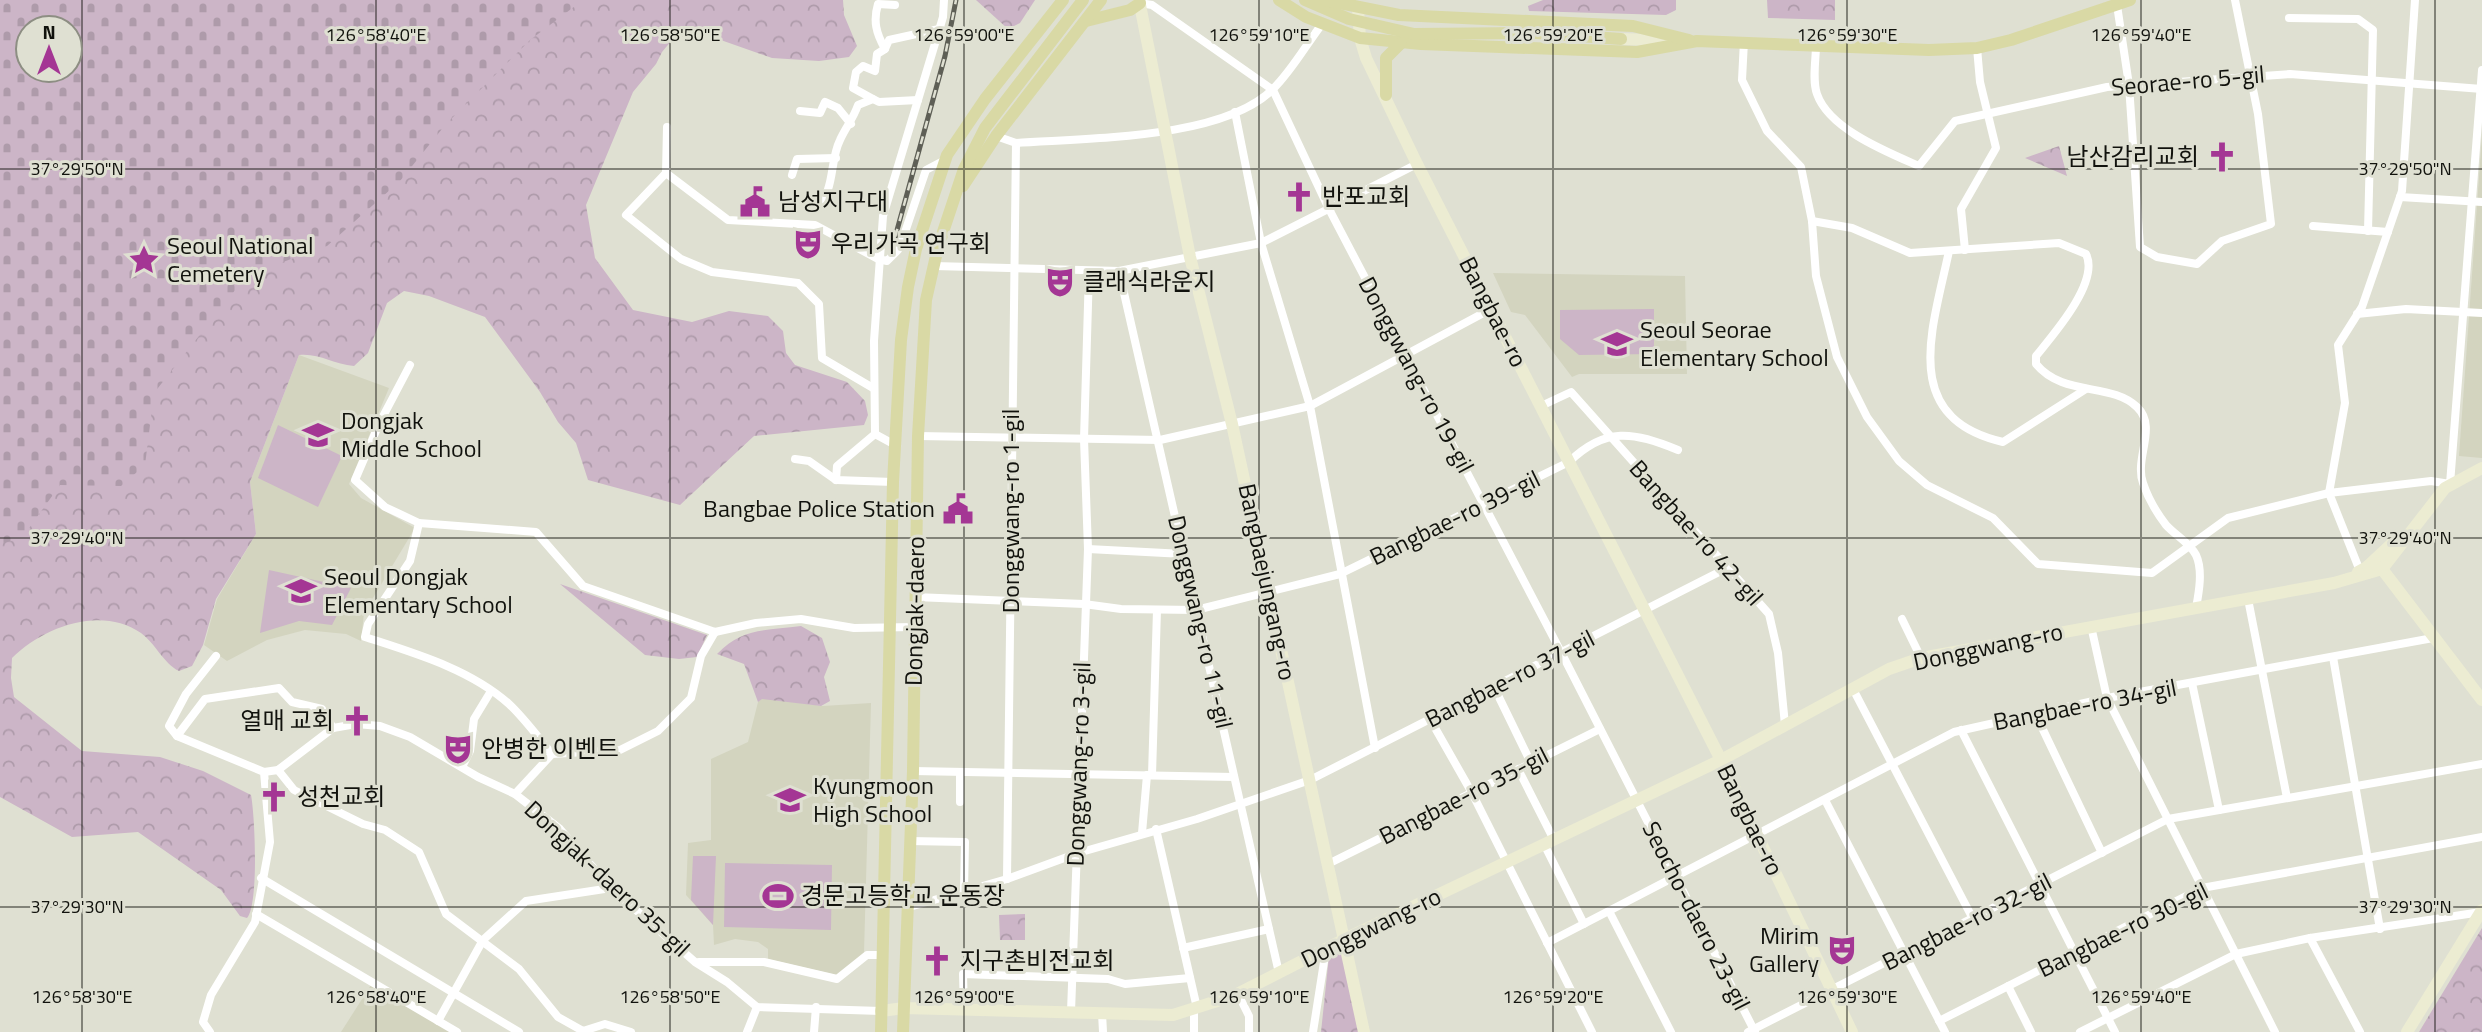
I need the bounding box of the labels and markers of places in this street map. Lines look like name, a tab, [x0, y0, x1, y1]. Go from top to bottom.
place label: 남산감리교회	[2067, 138, 2199, 174]
church icon: 남산감리교회	[2205, 140, 2239, 174]
place label: 반포교회	[1322, 178, 1410, 214]
church icon: 반포교회	[1282, 180, 1316, 214]
place label: 남성지구대	[778, 183, 888, 219]
public building icon: 남성지구대	[738, 185, 772, 219]
place label: 우리가곡 연구회	[831, 225, 991, 261]
place label: Seoul National Cemetery	[167, 227, 313, 291]
theatre icon: 우리가곡 연구회	[791, 227, 825, 261]
place icon: Seoul National Cemetery	[127, 243, 161, 277]
place label: 클래식라운지	[1083, 263, 1215, 299]
theatre icon: 클래식라운지	[1043, 265, 1077, 299]
place label: Seoul Seorae Elementary School	[1640, 311, 1829, 375]
school or university icon: Seoul Seorae Elementary School	[1600, 327, 1634, 361]
place label: Dongjak Middle School	[341, 402, 482, 466]
school or university icon: Dongjak Middle School	[301, 418, 335, 452]
place label: Bangbae Police Station	[703, 490, 935, 526]
public building icon: Bangbae Police Station	[941, 492, 975, 526]
place label: Seoul Dongjak Elementary School	[324, 558, 513, 622]
school or university icon: Seoul Dongjak Elementary School	[284, 574, 318, 608]
place label: 열매 교회	[240, 702, 334, 738]
church icon: 열매 교회	[340, 704, 374, 738]
place label: 안병한 이벤트	[481, 730, 619, 766]
theatre icon: 안병한 이벤트	[441, 732, 475, 766]
place label: Kyungmoon High School	[813, 767, 934, 831]
place label: 성천교회	[297, 778, 385, 814]
church icon: 성천교회	[257, 780, 291, 814]
school or university icon: Kyungmoon High School	[773, 783, 807, 817]
place label: 경문고등학교 운동장	[801, 877, 1005, 913]
sports icon: 경문고등학교 운동장	[761, 879, 795, 913]
place label: Mirim Gallery	[1749, 917, 1819, 981]
theatre icon: Mirim Gallery	[1825, 933, 1859, 967]
place label: 지구촌비전교회	[960, 942, 1115, 978]
church icon: 지구촌비전교회	[920, 944, 954, 978]

